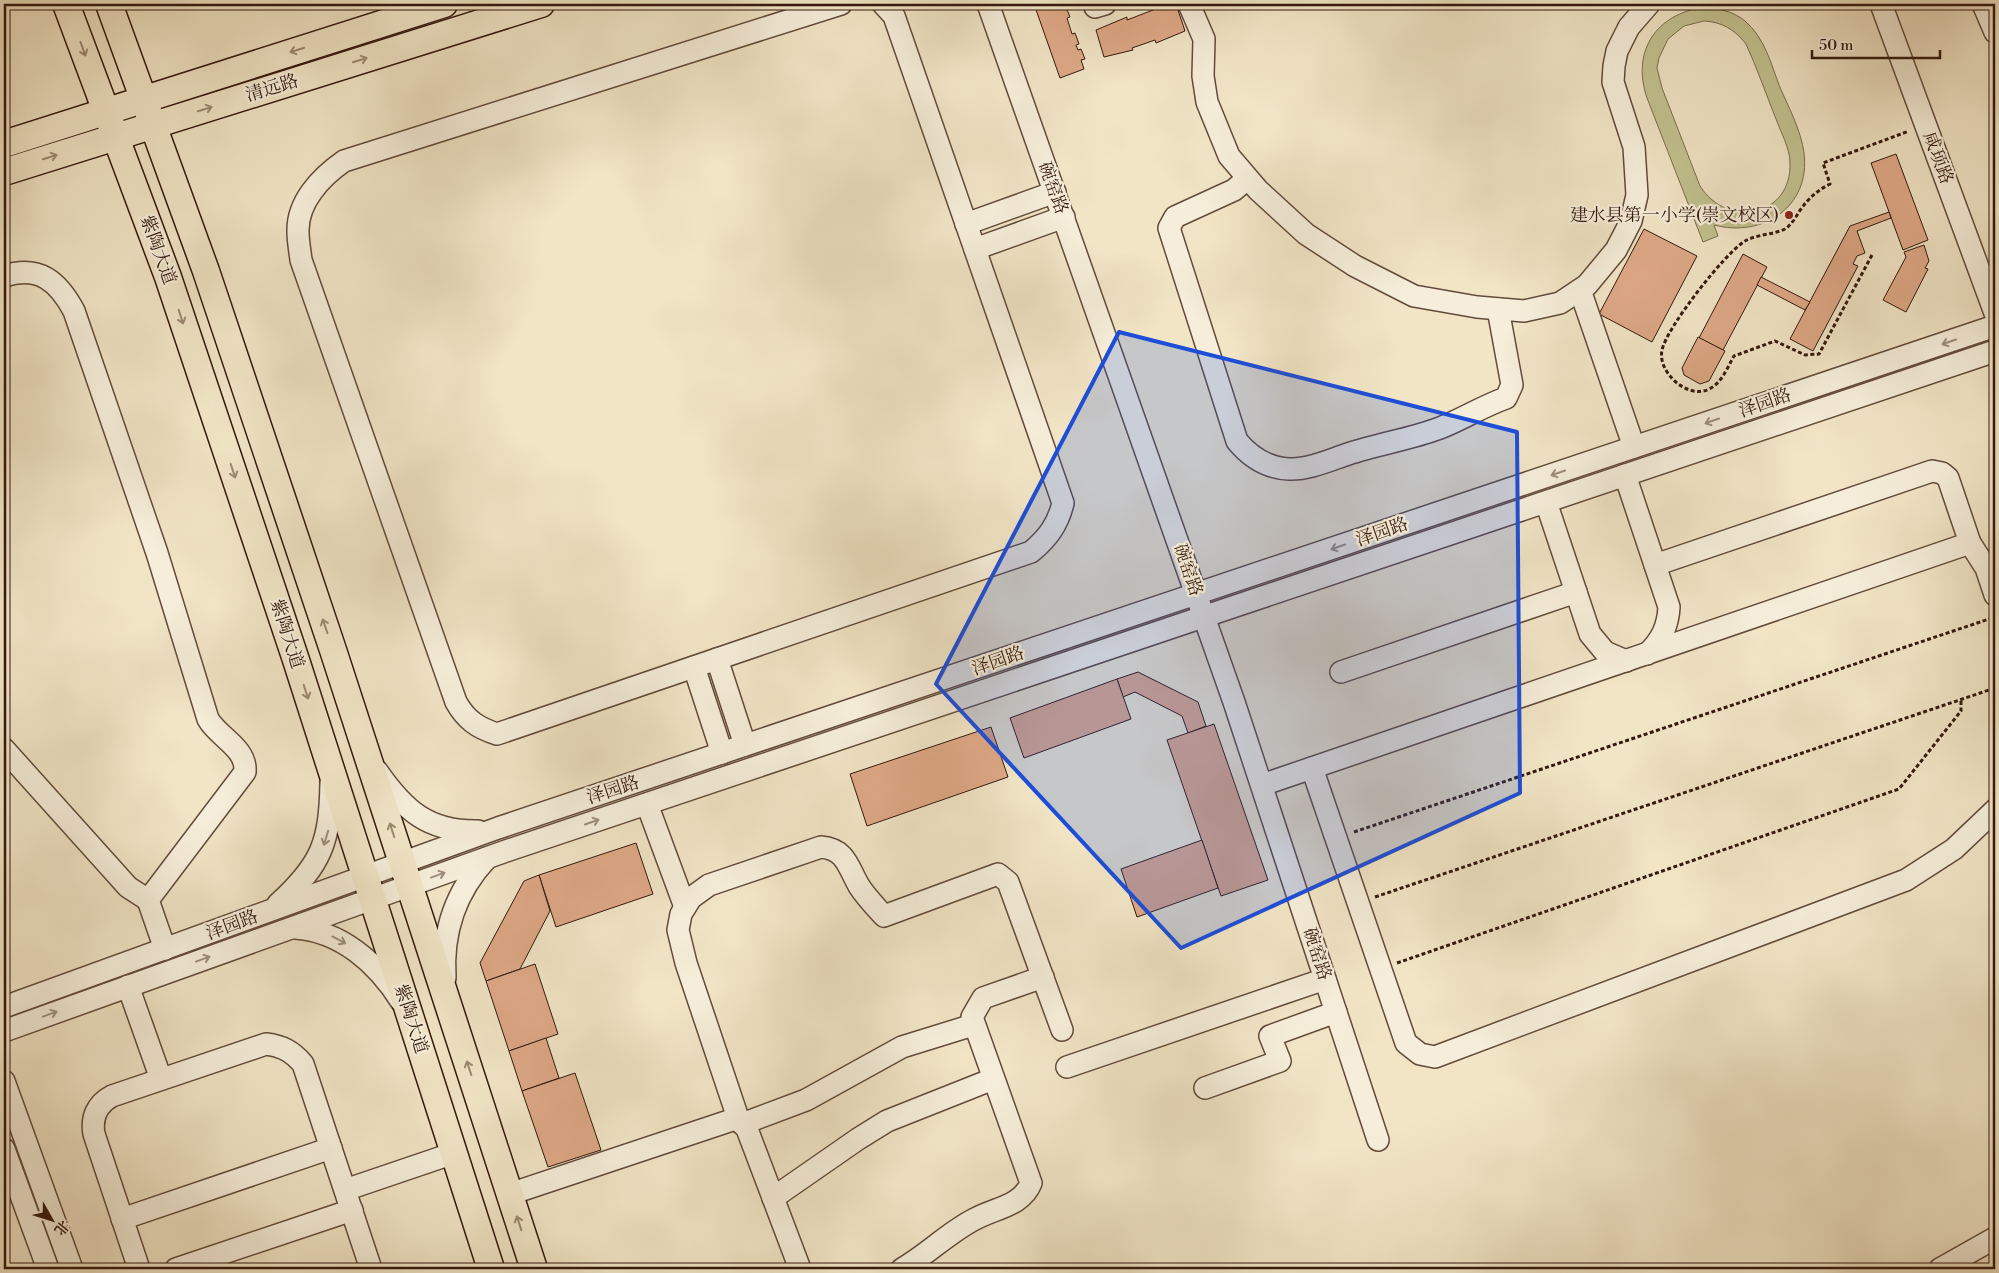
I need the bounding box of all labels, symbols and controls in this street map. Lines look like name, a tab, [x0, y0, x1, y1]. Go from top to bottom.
scale bar	[1812, 28, 1939, 60]
text: 50 m	[1819, 36, 1853, 55]
one-way arrow	[79, 41, 88, 57]
one-way arrow	[289, 45, 305, 55]
one-way arrow	[352, 55, 368, 65]
street label: 清远路	[243, 69, 301, 107]
one-way arrow	[197, 104, 213, 113]
street label: 咸顼路	[1918, 129, 1958, 187]
one-way arrow	[42, 152, 58, 162]
street label: 碗窑路	[1033, 159, 1073, 217]
place label: 建水县第一小学(崇文校区)	[1570, 204, 1779, 227]
marker: 建水县第一小学(崇文校区)	[1783, 209, 1795, 221]
street label: 紫陶大道	[135, 212, 181, 288]
one-way arrow	[177, 309, 187, 325]
one-way arrow	[1942, 338, 1957, 347]
street label: 泽园路	[1736, 383, 1794, 423]
one-way arrow	[1704, 417, 1720, 427]
one-way arrow	[228, 463, 238, 479]
one-way arrow	[1551, 469, 1566, 478]
street label: 泽园路	[1353, 512, 1411, 552]
street label: 碗窑路	[1168, 541, 1208, 599]
one-way arrow	[1330, 543, 1346, 552]
street label: 紫陶大道	[265, 596, 309, 672]
one-way arrow	[320, 618, 330, 634]
street label: 泽园路	[969, 641, 1027, 681]
one-way arrow	[301, 684, 311, 700]
street label: 泽园路	[584, 771, 642, 809]
one-way arrow	[583, 817, 599, 826]
one-way arrow	[387, 823, 396, 839]
one-way arrow	[320, 829, 330, 845]
one-way arrow	[430, 870, 445, 879]
street label: 泽园路	[203, 905, 261, 945]
street label: 碗窑路	[1298, 925, 1336, 983]
one-way arrow	[331, 935, 346, 945]
one-way arrow	[194, 954, 210, 963]
street label: 紫陶大道	[389, 981, 433, 1057]
one-way arrow	[41, 1009, 57, 1018]
one-way arrow	[464, 1061, 473, 1076]
north arrow	[28, 1196, 78, 1246]
one-way arrow	[514, 1215, 523, 1231]
text: 北	[50, 1216, 73, 1239]

